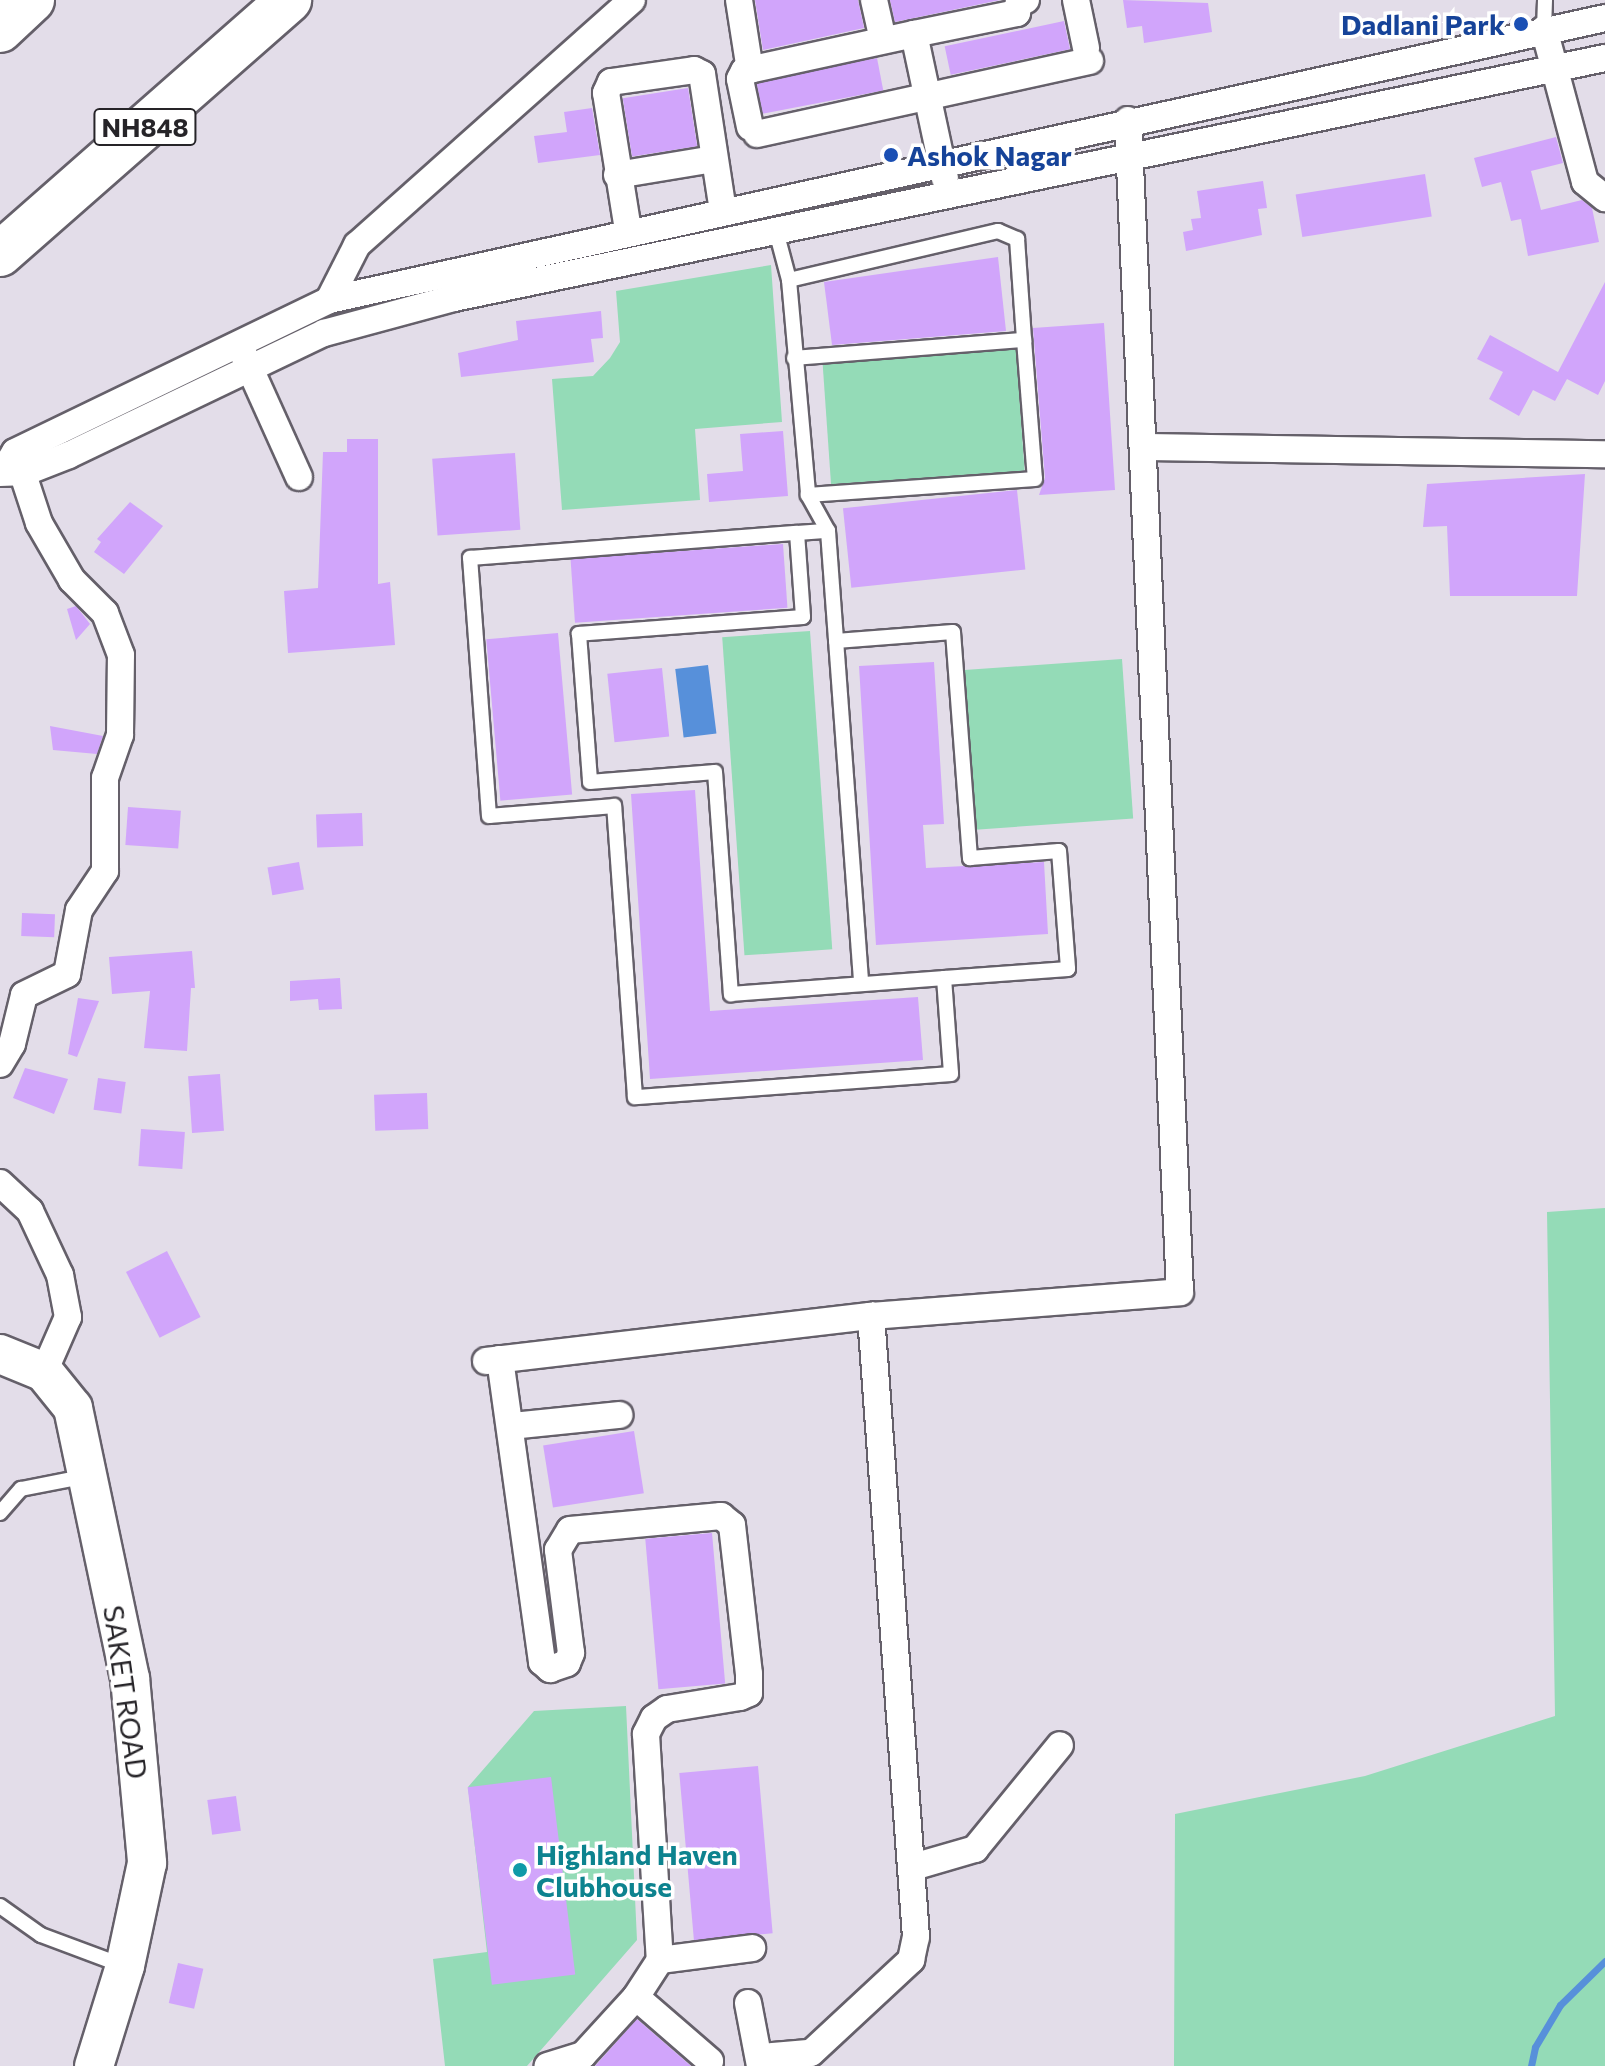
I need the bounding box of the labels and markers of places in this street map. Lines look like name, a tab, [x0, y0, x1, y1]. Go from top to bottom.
place label: Dadlani Park	[1341, 7, 1505, 41]
marker: Dadlani Park	[1512, 15, 1530, 33]
place label: Ashok Nagar	[907, 138, 1072, 172]
marker: Ashok Nagar	[882, 146, 900, 164]
place label: Highland Haven Clubhouse	[536, 1837, 738, 1903]
marker: Highland Haven Clubhouse	[511, 1861, 529, 1879]

